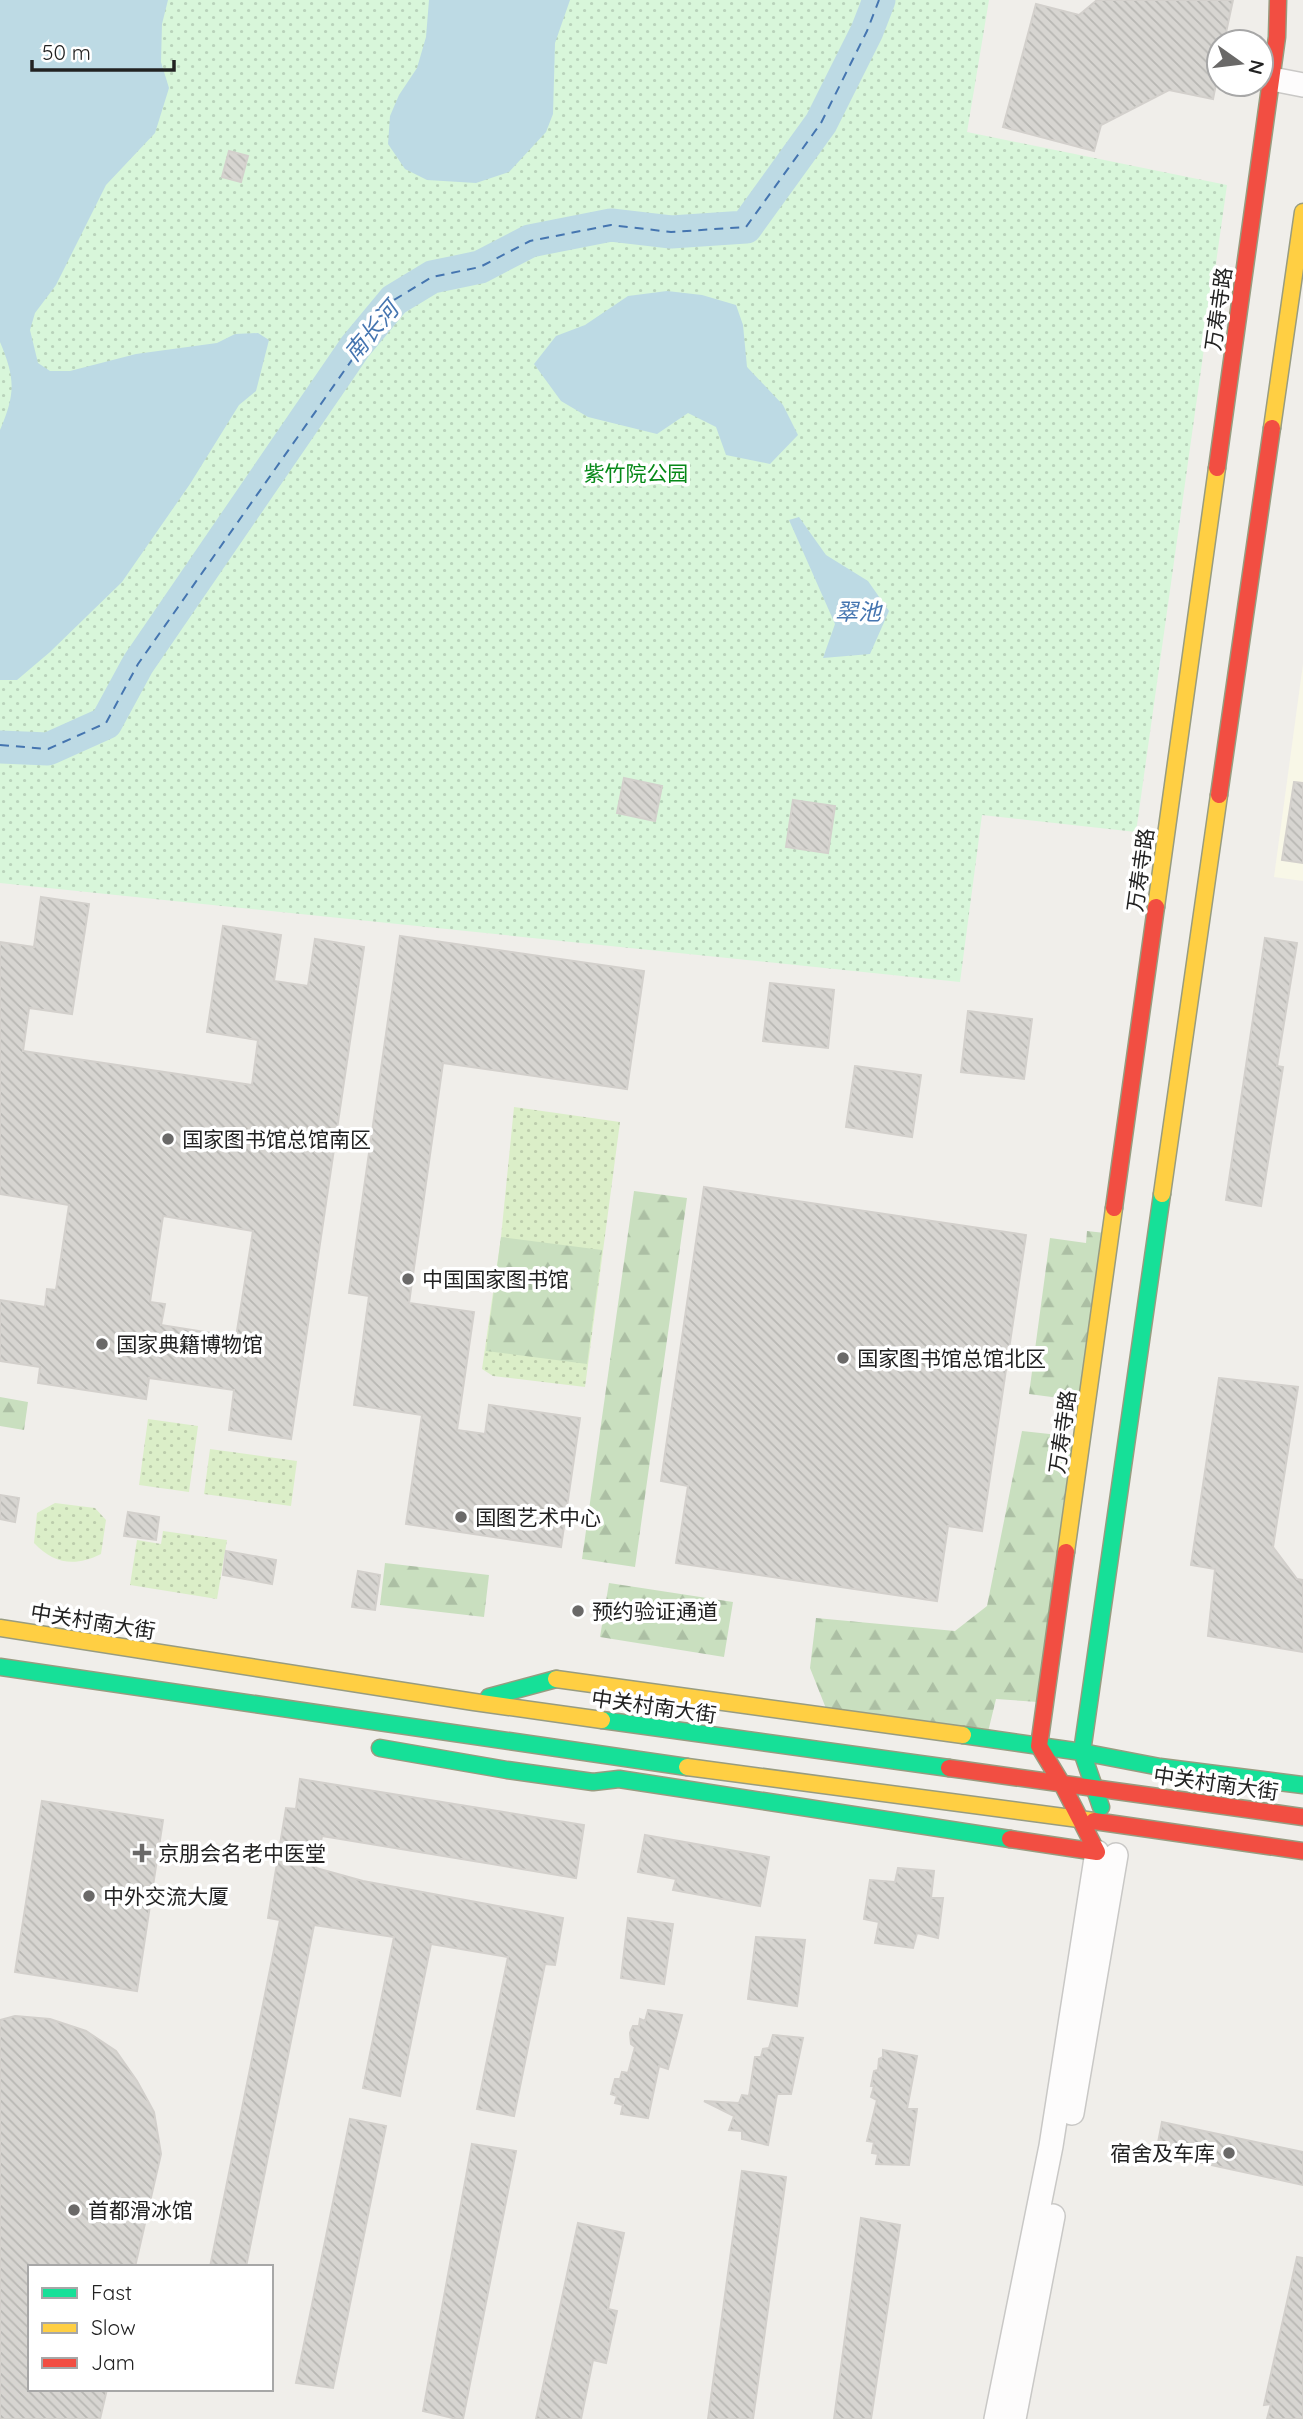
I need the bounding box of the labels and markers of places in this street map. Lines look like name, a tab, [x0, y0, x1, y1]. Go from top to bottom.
place label: 国家图书馆总馆南区	[182, 1126, 371, 1152]
marker: 国家图书馆总馆南区	[160, 1131, 176, 1147]
place label: 中国国家图书馆	[422, 1266, 569, 1292]
marker: 中国国家图书馆	[400, 1271, 416, 1287]
place label: 国家典籍博物馆	[116, 1331, 263, 1357]
marker: 国家典籍博物馆	[94, 1336, 110, 1352]
place label: 国家图书馆总馆北区	[857, 1345, 1046, 1371]
marker: 国家图书馆总馆北区	[835, 1350, 851, 1366]
place label: 国图艺术中心	[475, 1504, 601, 1530]
marker: 国图艺术中心	[453, 1509, 469, 1525]
place label: 预约验证通道	[592, 1598, 718, 1624]
marker: 预约验证通道	[570, 1603, 586, 1619]
place label: 京朋会名老中医堂	[158, 1840, 326, 1866]
marker: 京朋会名老中医堂	[132, 1843, 152, 1863]
place label: 中外交流大厦	[103, 1883, 229, 1909]
marker: 中外交流大厦	[81, 1888, 97, 1904]
place label: 宿舍及车库	[1110, 2140, 1215, 2166]
marker: 宿舍及车库	[1221, 2145, 1237, 2161]
place label: 首都滑冰馆	[88, 2197, 193, 2223]
marker: 首都滑冰馆	[66, 2202, 82, 2218]

